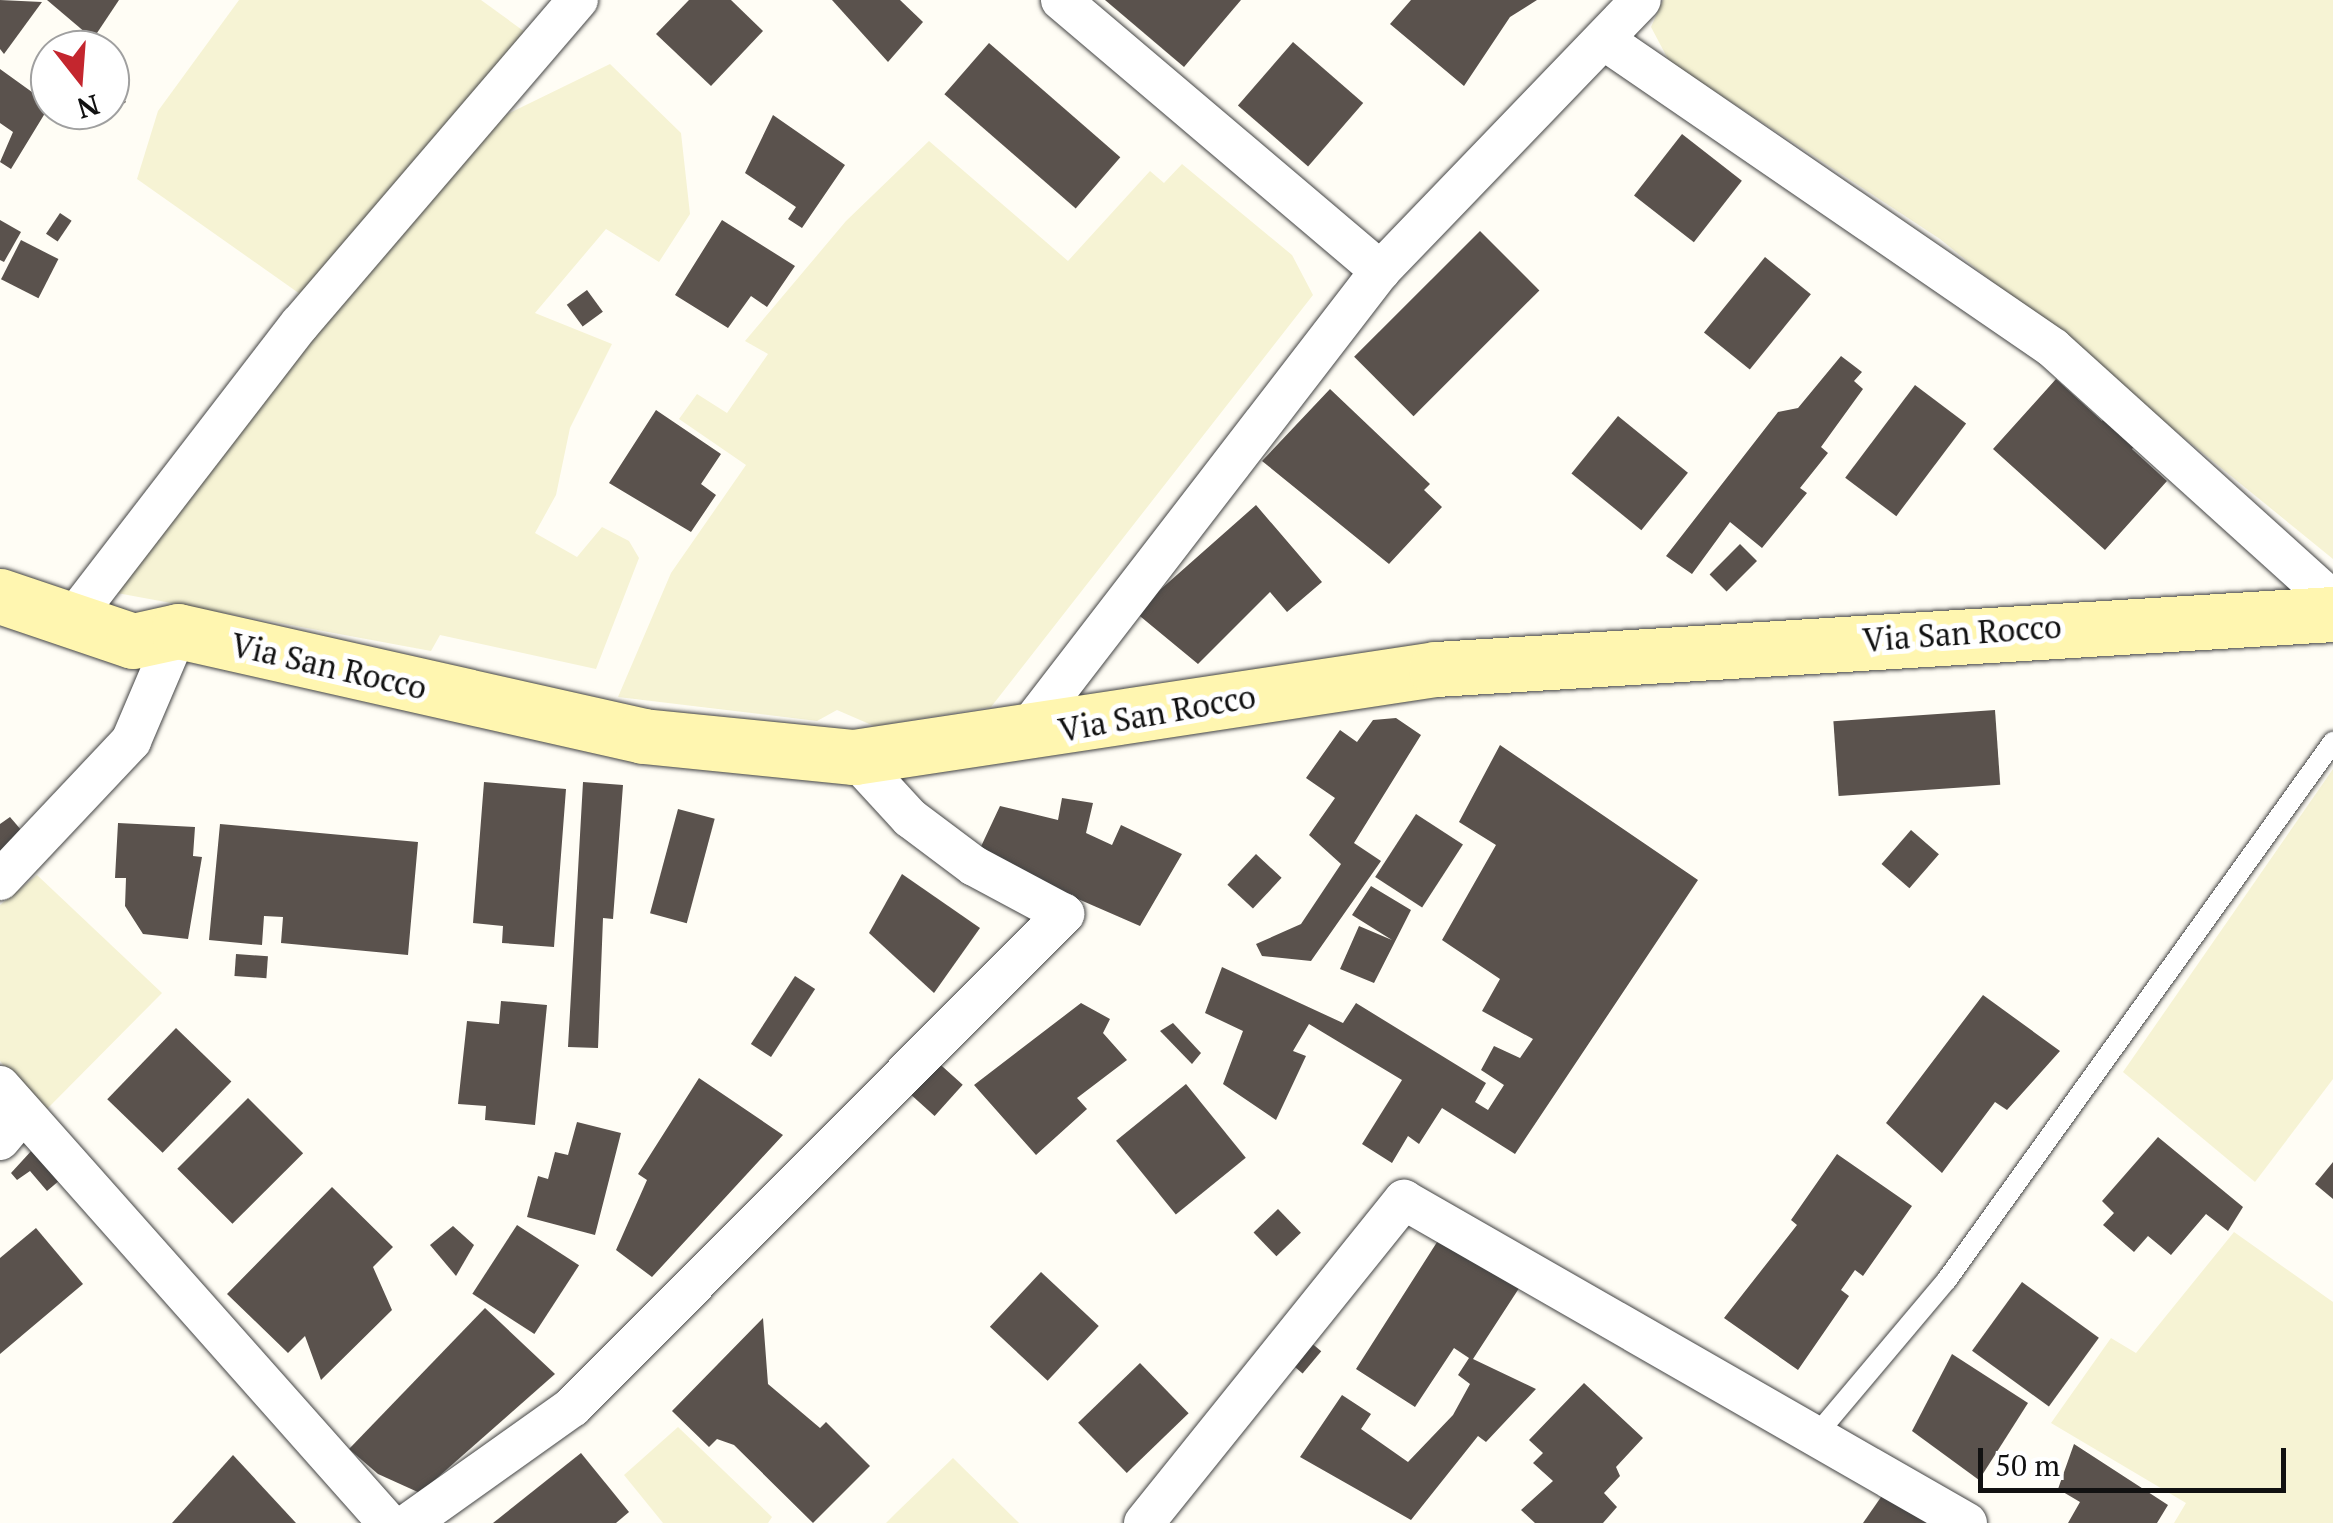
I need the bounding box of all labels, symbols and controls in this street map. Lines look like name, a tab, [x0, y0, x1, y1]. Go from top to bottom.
north arrow	[30, 30, 130, 130]
text: N	[73, 86, 104, 128]
street label: Via San Rocco	[1861, 607, 2063, 659]
street label: Via San Rocco	[228, 625, 430, 707]
street label: Via San Rocco	[1055, 677, 1259, 749]
scale bar	[1983, 1428, 2290, 1490]
text: 50 m	[1995, 1445, 2060, 1485]

